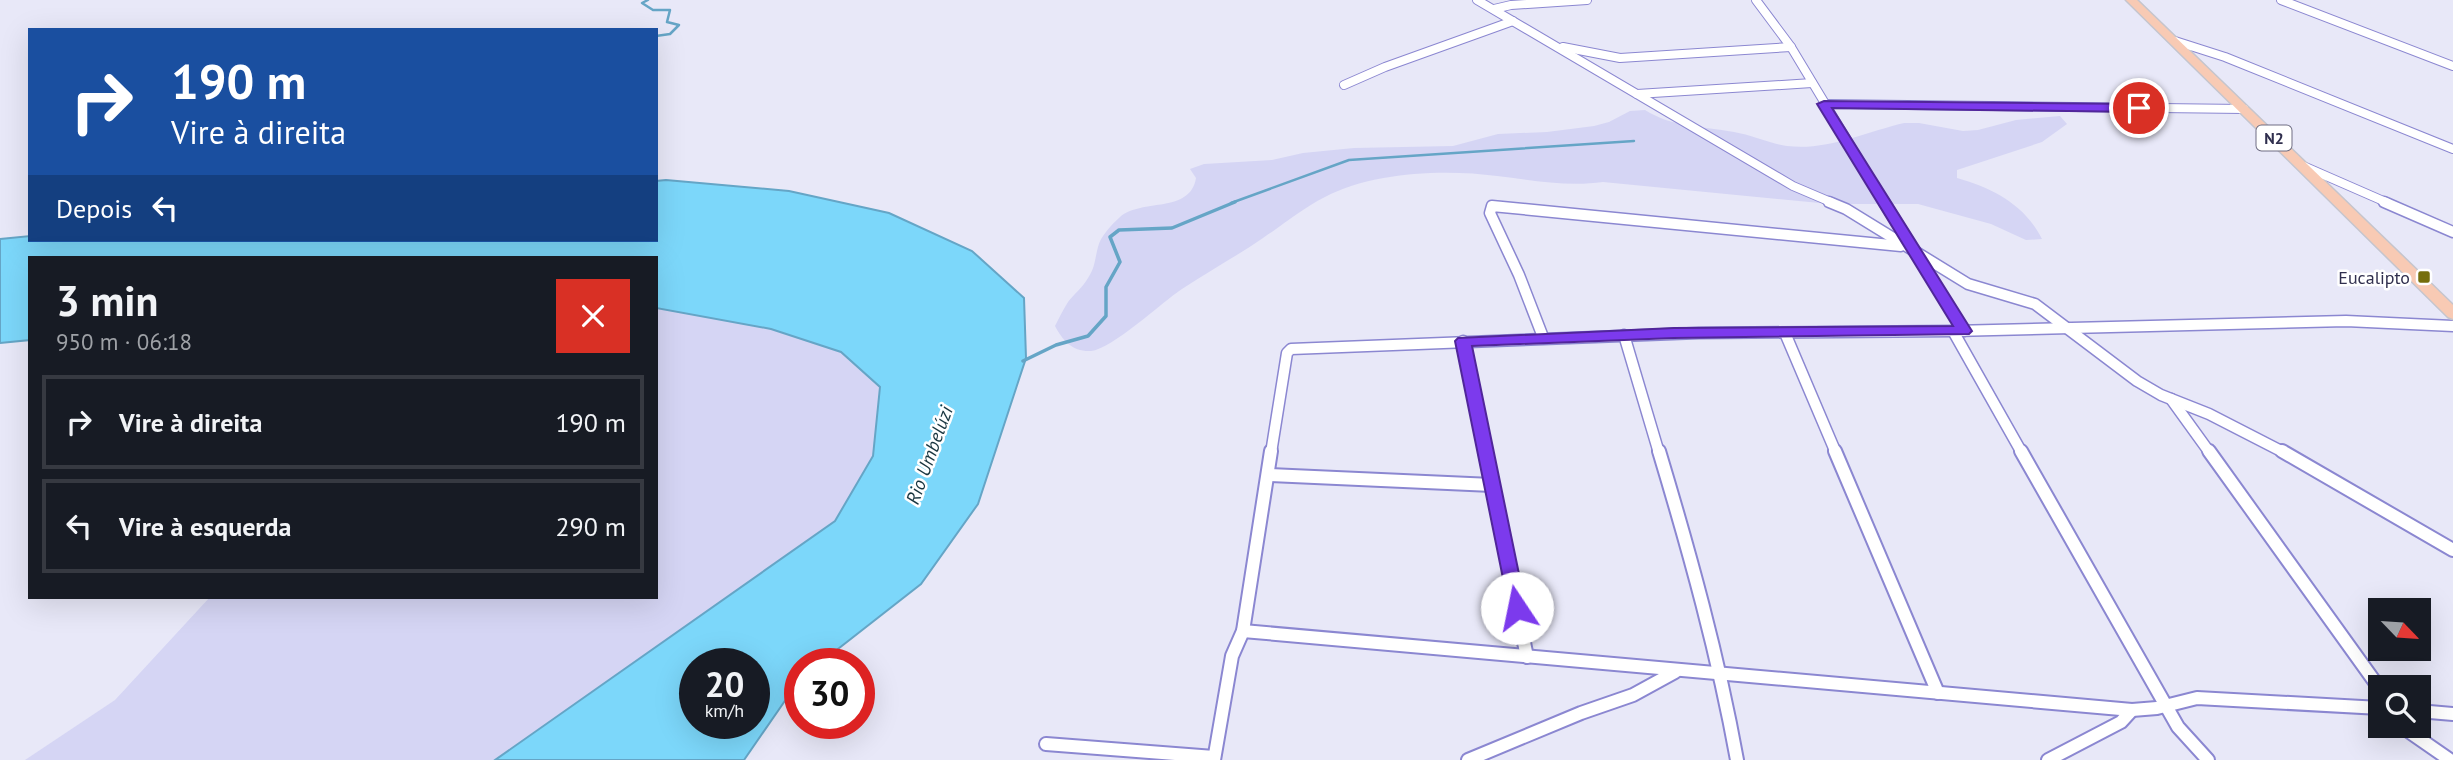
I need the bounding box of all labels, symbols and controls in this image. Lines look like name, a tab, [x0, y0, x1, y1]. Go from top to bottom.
text: 190 m	[171, 49, 306, 113]
icon: right	[56, 56, 147, 147]
pin	[2109, 78, 2169, 138]
icon: arrive	[2120, 89, 2158, 127]
text: Vire à direita	[171, 111, 346, 153]
road number: N2	[2256, 126, 2292, 150]
icon: left	[146, 189, 184, 227]
text: Depois	[56, 192, 132, 225]
place label: Eucalipto	[2338, 266, 2410, 289]
marker: Eucalipto	[2416, 269, 2432, 285]
text: 3 min	[56, 273, 158, 328]
button: close	[556, 279, 630, 353]
text: 950 m · 06:18	[56, 327, 192, 356]
water label: Rio Umbelúzi	[900, 402, 958, 507]
icon: right	[60, 403, 98, 441]
text: Vire à direita	[119, 406, 262, 439]
text: 190 m	[555, 406, 626, 439]
icon: left	[60, 507, 98, 545]
text: Vire à esquerda	[119, 510, 291, 543]
text: 290 m	[555, 510, 626, 543]
position arrow	[1480, 571, 1554, 645]
north arrow	[2368, 598, 2431, 662]
map controls	[2368, 598, 2431, 738]
speed limit sign: 30	[784, 648, 875, 739]
text: 20	[705, 661, 744, 707]
button: search	[2368, 675, 2431, 738]
text: km/h	[705, 699, 744, 722]

